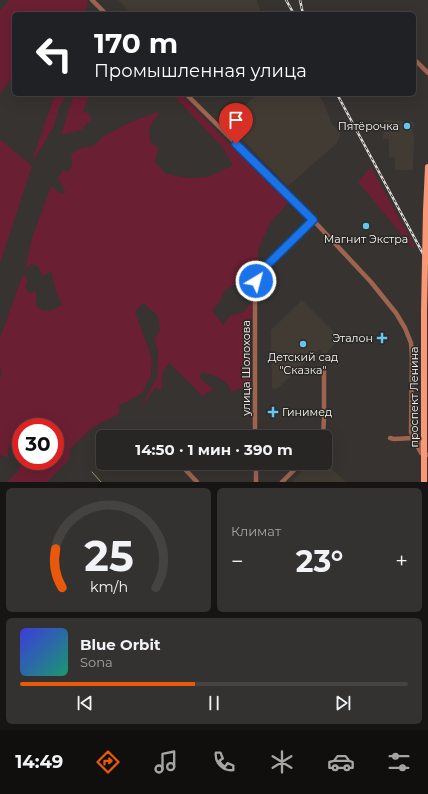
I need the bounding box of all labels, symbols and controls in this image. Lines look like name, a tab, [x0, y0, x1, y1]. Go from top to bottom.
text: 170 m	[94, 26, 178, 60]
icon: left	[28, 28, 80, 80]
text: Промышленная улица	[94, 60, 307, 82]
pin	[219, 103, 253, 144]
icon: arrive	[225, 109, 247, 131]
place label: Пятёрочка	[338, 119, 399, 133]
marker: Пятёрочка	[402, 121, 412, 131]
marker: Магнит Экстра	[361, 221, 371, 231]
place label: Магнит Экстра	[324, 232, 408, 246]
position arrow	[235, 260, 277, 302]
street label: улица Шолохова	[239, 320, 253, 417]
place label: Эталон	[332, 331, 373, 345]
marker: Эталон	[376, 332, 388, 344]
marker: Детский сад "Сказка"	[298, 339, 308, 349]
street label: проспект Ленина	[407, 347, 421, 447]
place label: Детский сад "Сказка"	[268, 350, 338, 377]
place label: Гинимед	[282, 405, 332, 419]
marker: Гинимед	[267, 406, 279, 418]
speed limit sign: 30	[12, 418, 64, 470]
text: 14:50 · 1 мин · 390 m	[135, 440, 293, 459]
text: Климат	[231, 523, 281, 539]
text: 25	[84, 531, 133, 581]
text: 23°	[296, 543, 343, 580]
text: −	[231, 548, 244, 575]
text: +	[395, 548, 408, 575]
text: km/h	[89, 578, 128, 596]
text: Blue Orbit	[80, 635, 160, 654]
text: Sona	[80, 654, 113, 670]
icon: previous	[74, 692, 96, 714]
icon: pause	[203, 692, 225, 714]
icon: next	[332, 692, 354, 714]
icon: directions	[94, 748, 122, 776]
icon: music	[152, 748, 180, 776]
icon: phone	[210, 748, 238, 776]
icon: climate	[268, 748, 296, 776]
icon: car	[327, 748, 355, 776]
icon: filters	[385, 748, 413, 776]
text: 14:49	[15, 751, 63, 773]

